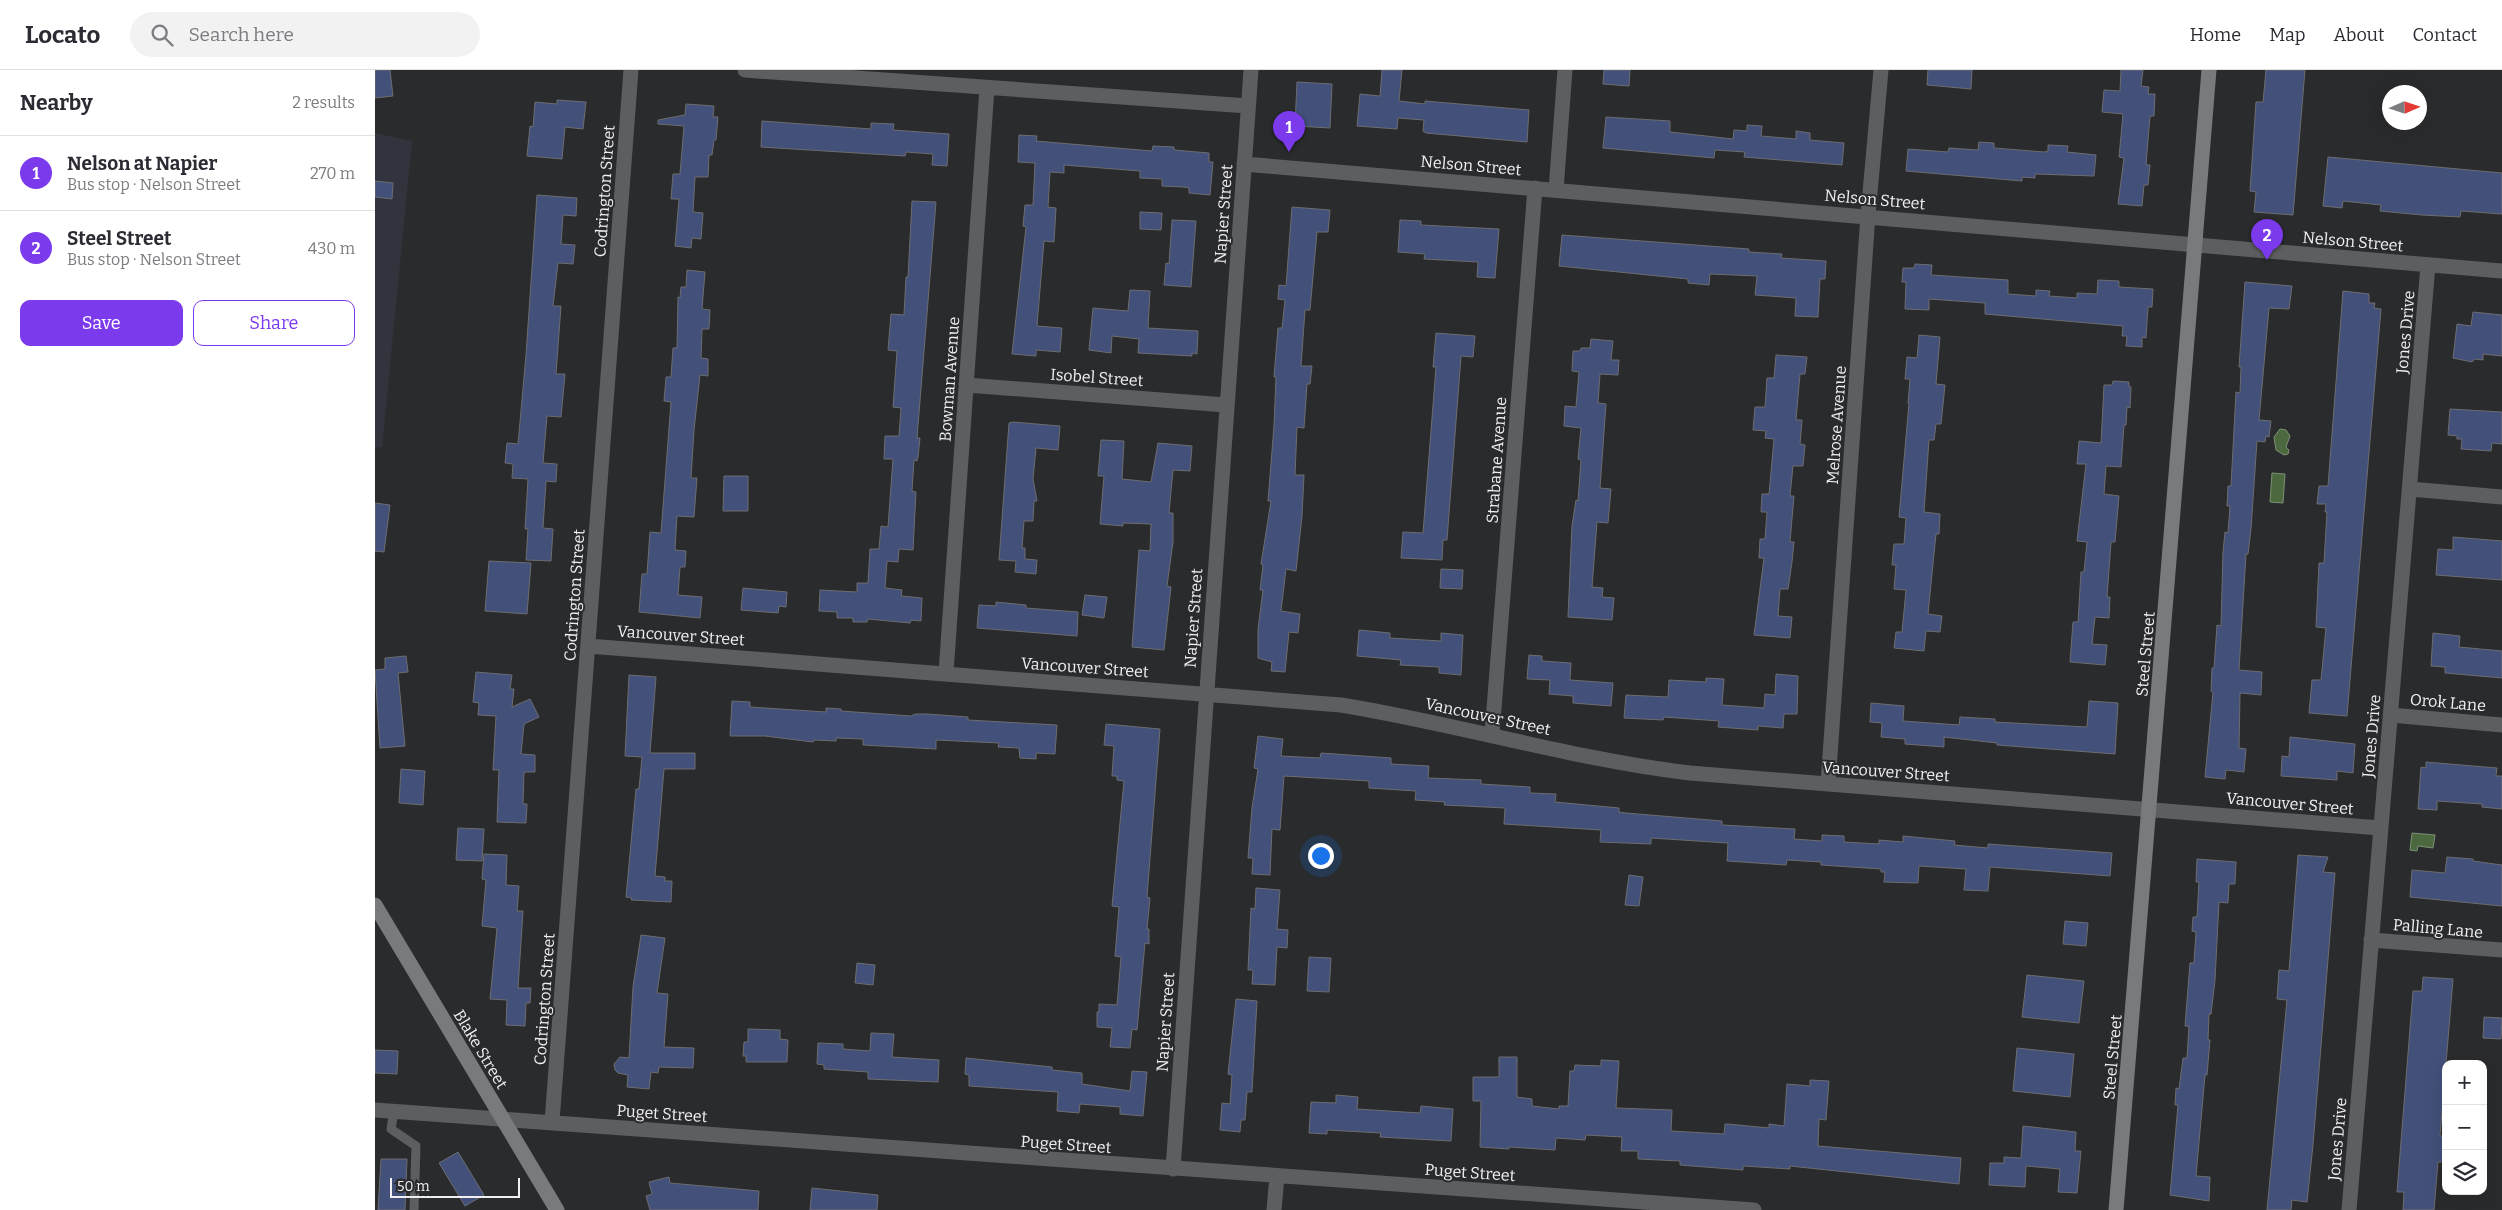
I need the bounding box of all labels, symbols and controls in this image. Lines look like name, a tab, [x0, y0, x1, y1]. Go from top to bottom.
search box	[130, 12, 480, 57]
text: Locato	[25, 21, 100, 49]
icon: search	[148, 21, 176, 49]
text: Search here	[188, 23, 294, 46]
text: Home	[2190, 24, 2241, 46]
text: Map	[2269, 24, 2305, 46]
text: About	[2333, 24, 2384, 46]
text: Contact	[2412, 24, 2477, 46]
north arrow	[2382, 85, 2427, 130]
text: Nearby	[20, 90, 93, 116]
text: 2 results	[292, 93, 355, 112]
pin: 1	[1273, 111, 1305, 152]
street label: Codrington Street	[590, 124, 619, 258]
text: Nelson at Napier	[67, 152, 217, 175]
street label: Nelson Street	[1420, 152, 1522, 179]
street label: Napier Street	[1211, 163, 1236, 264]
text: 1	[33, 164, 39, 183]
text: 270 m	[310, 164, 355, 183]
text: Bus stop · Nelson Street	[67, 175, 241, 194]
street label: Nelson Street	[1824, 186, 1926, 213]
pin: 2	[2251, 219, 2283, 260]
text: Steel Street	[67, 227, 171, 250]
street label: Nelson Street	[2302, 228, 2404, 255]
text: 2	[31, 239, 41, 258]
text: 430 m	[308, 239, 355, 258]
text: Bus stop · Nelson Street	[67, 250, 241, 269]
street label: Jones Drive	[2392, 290, 2419, 375]
button: Save	[20, 300, 183, 346]
button: Share	[193, 300, 355, 346]
street label: Bowman Avenue	[936, 316, 963, 442]
street label: Isobel Street	[1050, 365, 1144, 390]
street label: Melrose Avenue	[1823, 365, 1850, 485]
street label: Strabane Avenue	[1483, 396, 1510, 524]
street label: Codrington Street	[560, 528, 589, 662]
street label: Napier Street	[1181, 567, 1206, 668]
street label: Steel Street	[2132, 610, 2159, 697]
street label: Vancouver Street	[617, 622, 746, 649]
street label: Vancouver Street	[1021, 654, 1150, 681]
street label: Orok Lane	[2409, 690, 2487, 715]
street label: Vancouver Street	[1423, 694, 1553, 739]
street label: Jones Drive	[2358, 694, 2385, 779]
street label: Vancouver Street	[1822, 758, 1951, 785]
street label: Vancouver Street	[2225, 788, 2355, 819]
your location	[1308, 843, 1334, 869]
street label: Palling Lane	[2392, 915, 2484, 942]
street label: Codrington Street	[530, 932, 559, 1066]
street label: Napier Street	[1153, 971, 1178, 1072]
street label: Blake Street	[450, 1006, 512, 1092]
street label: Steel Street	[2099, 1013, 2126, 1100]
map controls	[2442, 1060, 2487, 1195]
button: +	[2442, 1060, 2487, 1105]
street label: Jones Drive	[2324, 1097, 2351, 1182]
street label: Puget Street	[616, 1101, 708, 1126]
button: −	[2442, 1105, 2487, 1150]
street label: Puget Street	[1020, 1132, 1112, 1157]
button: layers	[2442, 1150, 2487, 1195]
street label: Puget Street	[1424, 1160, 1516, 1185]
scale bar	[390, 1175, 520, 1198]
text: 50 m	[397, 1178, 430, 1195]

